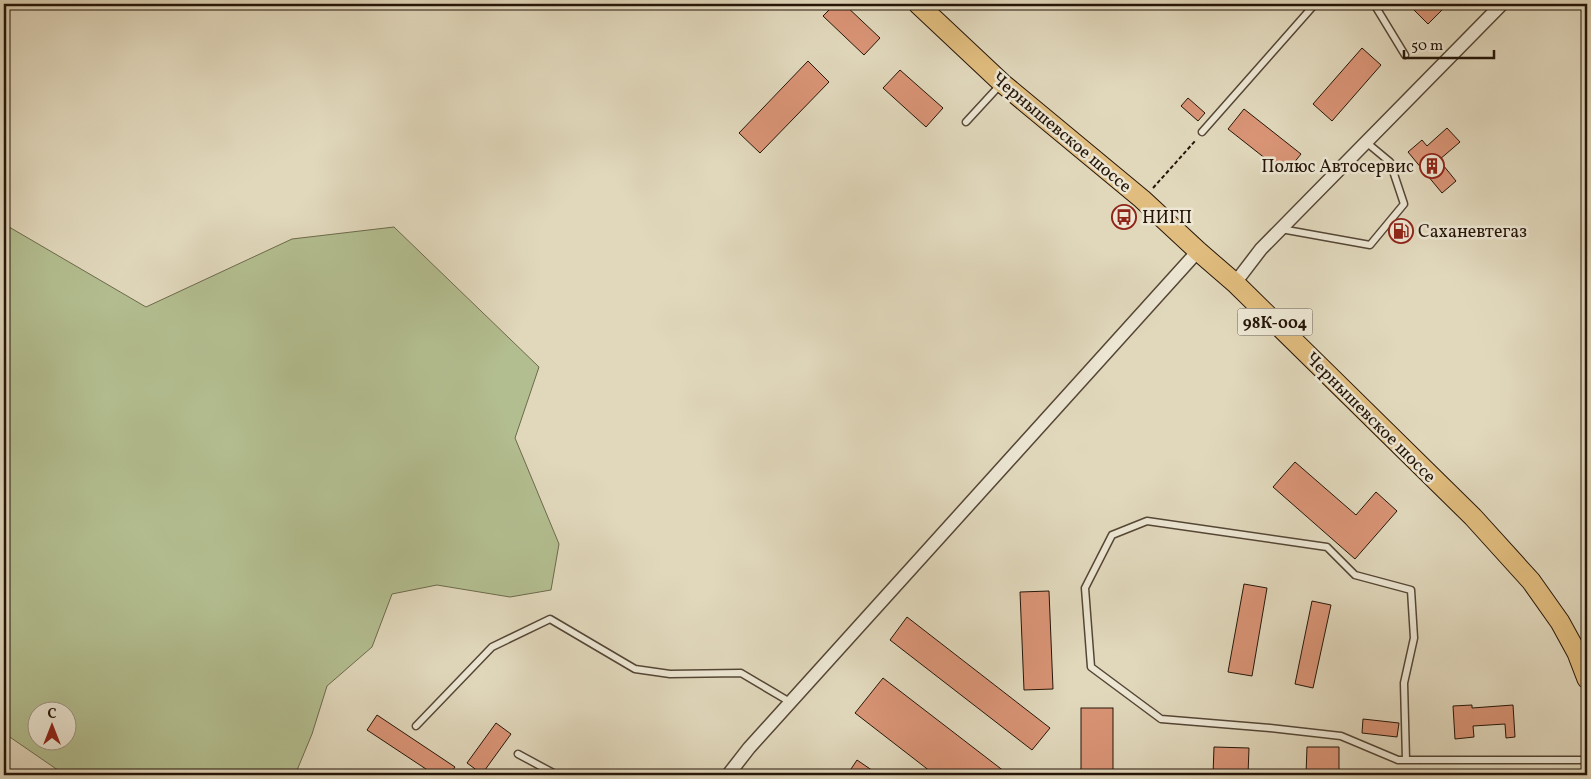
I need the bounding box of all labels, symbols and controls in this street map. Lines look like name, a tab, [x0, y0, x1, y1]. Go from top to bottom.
scale bar	[1404, 28, 1494, 60]
text: 50 m	[1411, 36, 1443, 57]
street label: Чернышевское шоссе	[986, 67, 1136, 199]
building icon: Полюс Автосервис	[1419, 153, 1445, 179]
place label: Полюс Автосервис	[1261, 155, 1414, 180]
bus stop icon: НИГП	[1111, 204, 1137, 230]
place label: НИГП	[1142, 206, 1192, 231]
fuel station icon: Саханевтегаз	[1388, 218, 1414, 244]
place label: Саханевтегаз	[1418, 220, 1527, 245]
road number: 98К-004	[1238, 308, 1312, 336]
street label: Чернышевское шоссе	[1299, 347, 1441, 489]
north arrow	[28, 702, 78, 752]
text: С	[47, 705, 57, 724]

